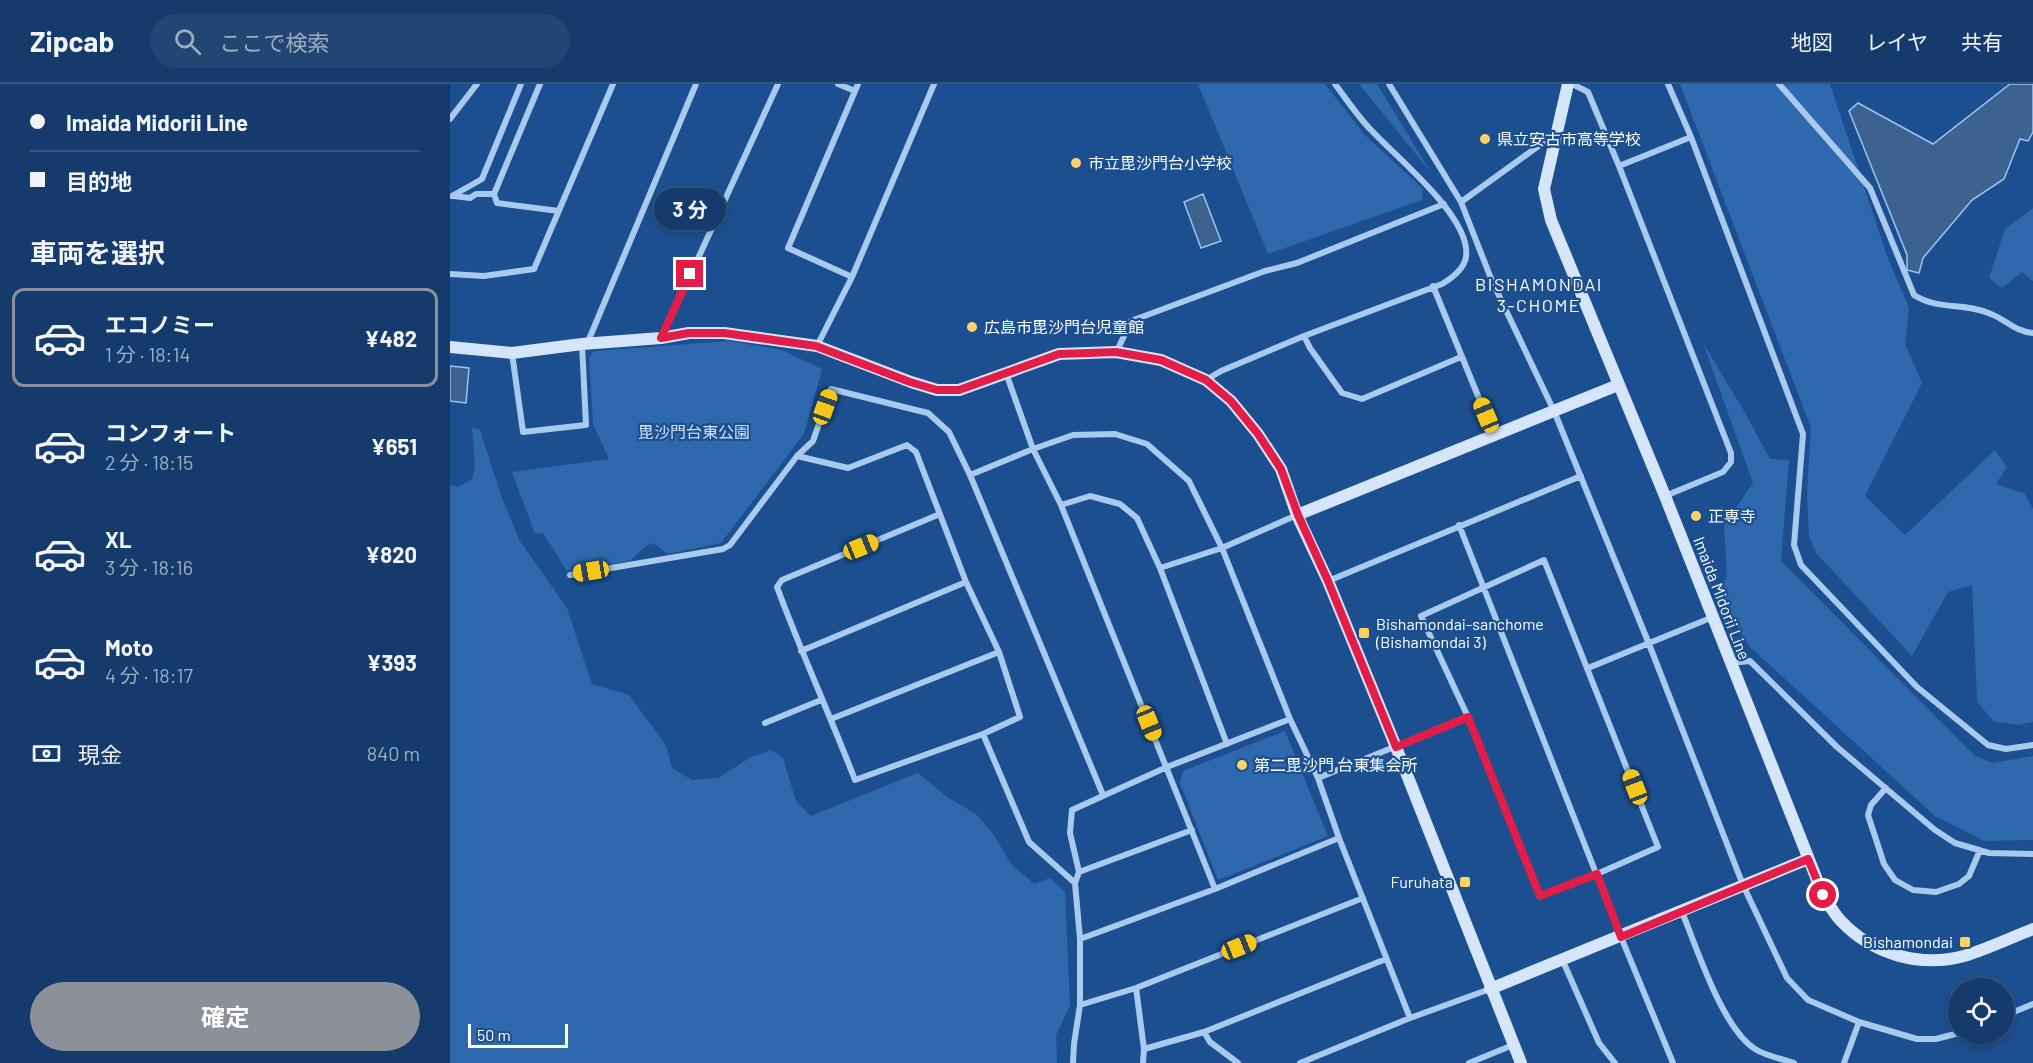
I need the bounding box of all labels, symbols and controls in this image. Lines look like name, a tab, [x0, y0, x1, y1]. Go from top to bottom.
search box	[150, 14, 570, 68]
text: Zipcab	[30, 24, 114, 58]
icon: search	[171, 25, 204, 58]
text: ここで検索	[219, 29, 329, 55]
text: 地図	[1791, 29, 1833, 54]
text: レイヤ	[1866, 29, 1928, 54]
text: 共有	[1961, 29, 2003, 54]
text: Imaida Midorii Line	[66, 109, 248, 135]
place label: 県立安古市高等学校	[1497, 129, 1641, 148]
marker: 県立安古市高等学校	[1478, 132, 1492, 146]
place label: 市立毘沙門台小学校	[1088, 153, 1232, 172]
marker: 市立毘沙門台小学校	[1069, 156, 1083, 170]
text: 目的地	[66, 168, 132, 194]
callout: 3 分	[654, 187, 726, 229]
text: 3 分	[673, 197, 707, 221]
text: 車両を選択	[30, 236, 165, 268]
route end	[676, 260, 703, 287]
district label: BISHAMONDAI 3-CHOME	[1475, 273, 1603, 316]
icon: car	[33, 311, 87, 365]
text: エコノミー	[105, 311, 215, 337]
place label: 広島市毘沙門台児童館	[984, 317, 1144, 336]
marker: 広島市毘沙門台児童館	[965, 320, 979, 334]
text: ¥482	[364, 325, 417, 351]
text: 1 分 · 18:14	[105, 342, 190, 366]
car	[810, 387, 840, 427]
car	[1471, 395, 1501, 435]
icon: car	[33, 419, 87, 473]
text: コンフォート	[105, 419, 236, 445]
park label: 毘沙門台東公園	[638, 422, 750, 441]
text: ¥651	[371, 433, 417, 459]
text: 2 分 · 18:15	[105, 450, 193, 474]
place label: 正専寺	[1708, 506, 1756, 525]
marker: 正専寺	[1689, 509, 1703, 523]
text: XL	[105, 526, 131, 552]
icon: car	[33, 527, 87, 581]
car	[841, 532, 881, 562]
street label: Imaida Midorii Line	[1690, 534, 1755, 662]
text: ¥820	[365, 541, 417, 567]
text: 3 分 · 18:16	[105, 555, 193, 579]
car	[572, 559, 610, 583]
place label: Bishamondai-sanchome (Bishamondai 3)	[1375, 614, 1544, 651]
marker: Bishamondai-sanchome (Bishamondai 3)	[1357, 626, 1371, 640]
text: Moto	[105, 634, 153, 660]
icon: car	[33, 635, 87, 689]
text: ¥393	[366, 649, 417, 675]
text: 4 分 · 18:17	[105, 663, 193, 687]
car	[1134, 703, 1164, 743]
icon: cash	[30, 737, 63, 770]
text: 現金	[78, 741, 122, 767]
text: 840 m	[367, 741, 420, 765]
place label: 第二毘沙門 台東集会所	[1254, 755, 1417, 774]
marker: 第二毘沙門 台東集会所	[1235, 758, 1249, 772]
car	[1620, 767, 1650, 807]
place label: Furuhata	[1390, 872, 1453, 891]
marker: Furuhata	[1458, 875, 1472, 889]
route start	[1809, 881, 1836, 908]
car	[1219, 932, 1259, 962]
place label: Bishamondai	[1863, 932, 1953, 951]
marker: Bishamondai	[1958, 935, 1972, 949]
map controls	[1948, 978, 2014, 1044]
button: locate	[1948, 978, 2014, 1044]
button: 確定	[30, 982, 420, 1051]
scale bar	[468, 1021, 568, 1048]
text: 50 m	[477, 1025, 511, 1044]

